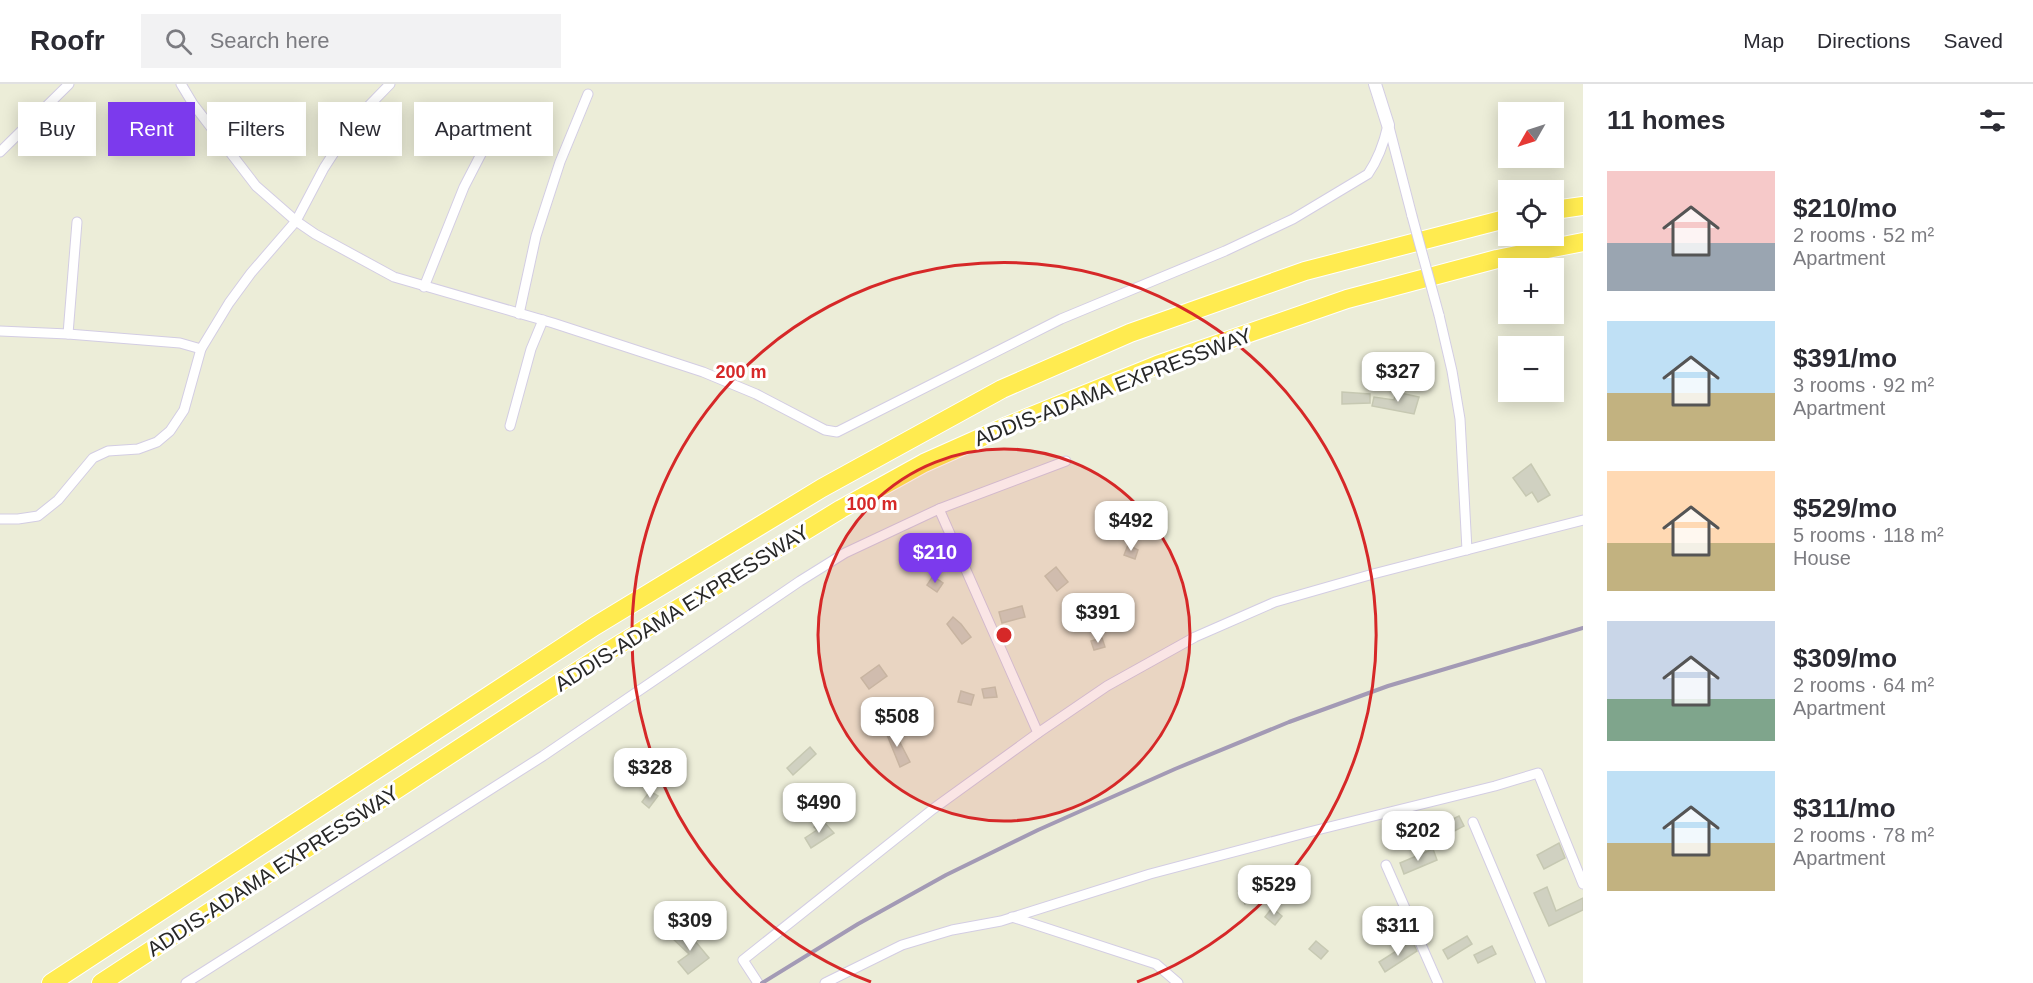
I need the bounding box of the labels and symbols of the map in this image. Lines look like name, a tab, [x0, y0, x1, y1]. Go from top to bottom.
north arrow	[1498, 102, 1564, 168]
street label: ADDIS-ADAMA EXPRESSWAY	[971, 323, 1255, 450]
pin: $327	[1362, 352, 1434, 403]
text: 200 m	[715, 362, 767, 382]
text: 100 m	[846, 494, 898, 514]
pin: $492	[1095, 501, 1167, 552]
street label: ADDIS-ADAMA EXPRESSWAY	[550, 520, 813, 696]
pin: $210	[899, 533, 971, 584]
pin: $391	[1062, 593, 1134, 644]
centre of rings	[994, 625, 1014, 645]
pin: $508	[861, 697, 933, 748]
pin: $328	[614, 748, 686, 799]
street label: ADDIS-ADAMA EXPRESSWAY	[143, 781, 403, 961]
pin: $490	[783, 783, 855, 834]
pin: $202	[1382, 811, 1454, 862]
pin: $529	[1238, 865, 1310, 916]
pin: $309	[654, 901, 726, 952]
pin: $311	[1362, 906, 1434, 957]

